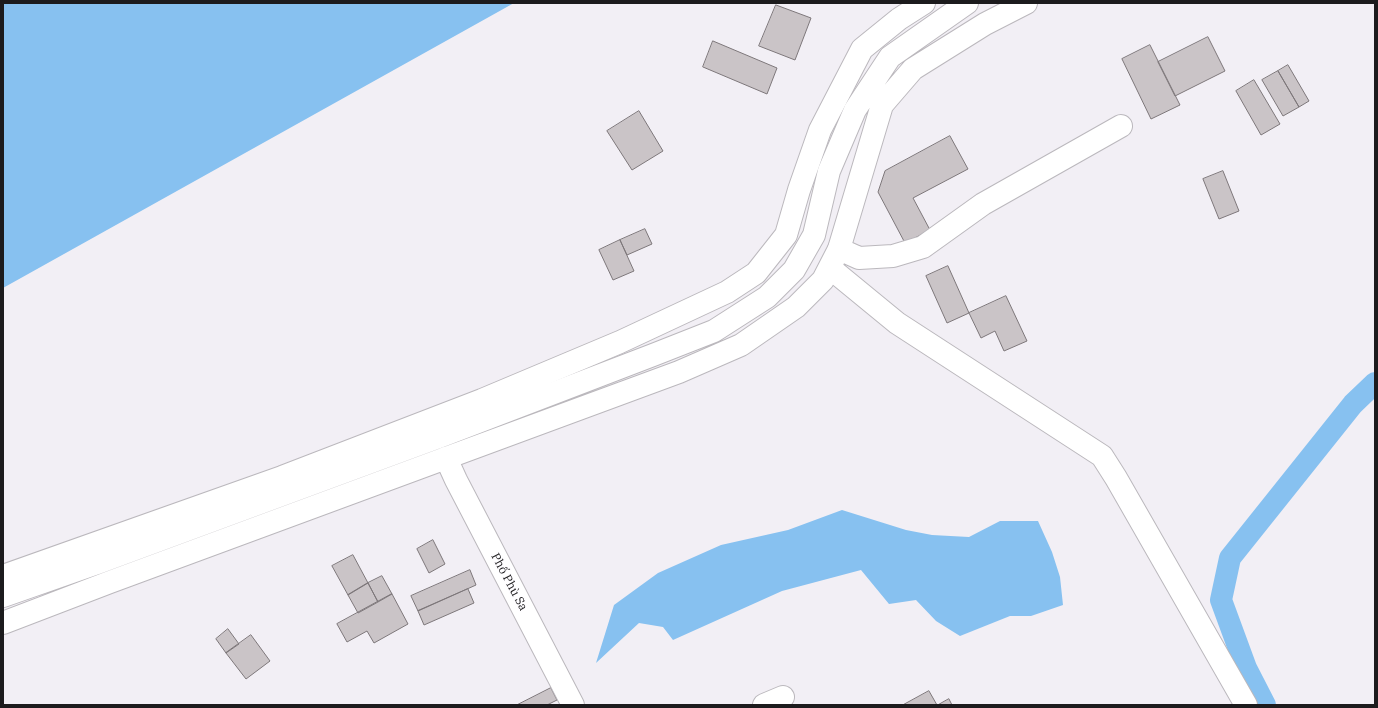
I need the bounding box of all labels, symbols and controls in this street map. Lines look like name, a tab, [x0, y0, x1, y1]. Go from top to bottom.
street label: Phố Phù Sa	[488, 551, 530, 613]

